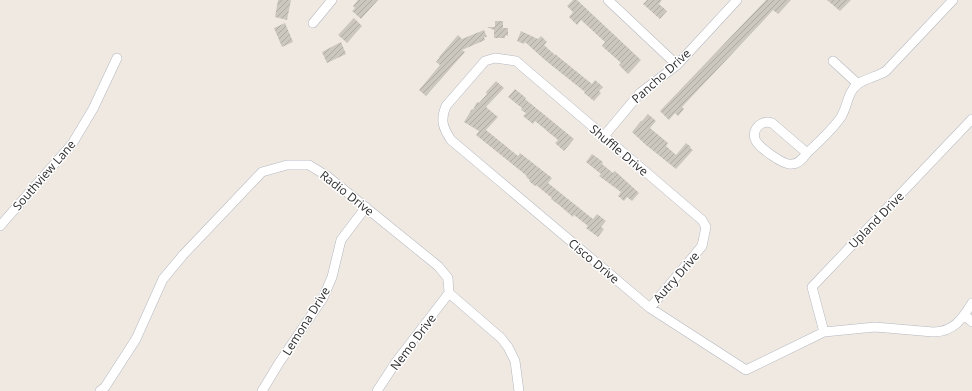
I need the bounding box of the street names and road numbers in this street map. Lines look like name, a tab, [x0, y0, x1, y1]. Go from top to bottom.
street label: Pancho Drive	[628, 45, 694, 107]
street label: Shuffle Drive	[586, 120, 652, 180]
street label: Southview Lane	[9, 136, 79, 214]
street label: Radio Drive	[316, 167, 378, 220]
street label: Upland Drive	[845, 188, 908, 252]
street label: Cisco Drive	[565, 235, 623, 288]
street label: Autry Drive	[649, 248, 703, 306]
street label: Lemona Drive	[278, 283, 334, 359]
street label: Nemo Drive	[386, 310, 440, 374]

